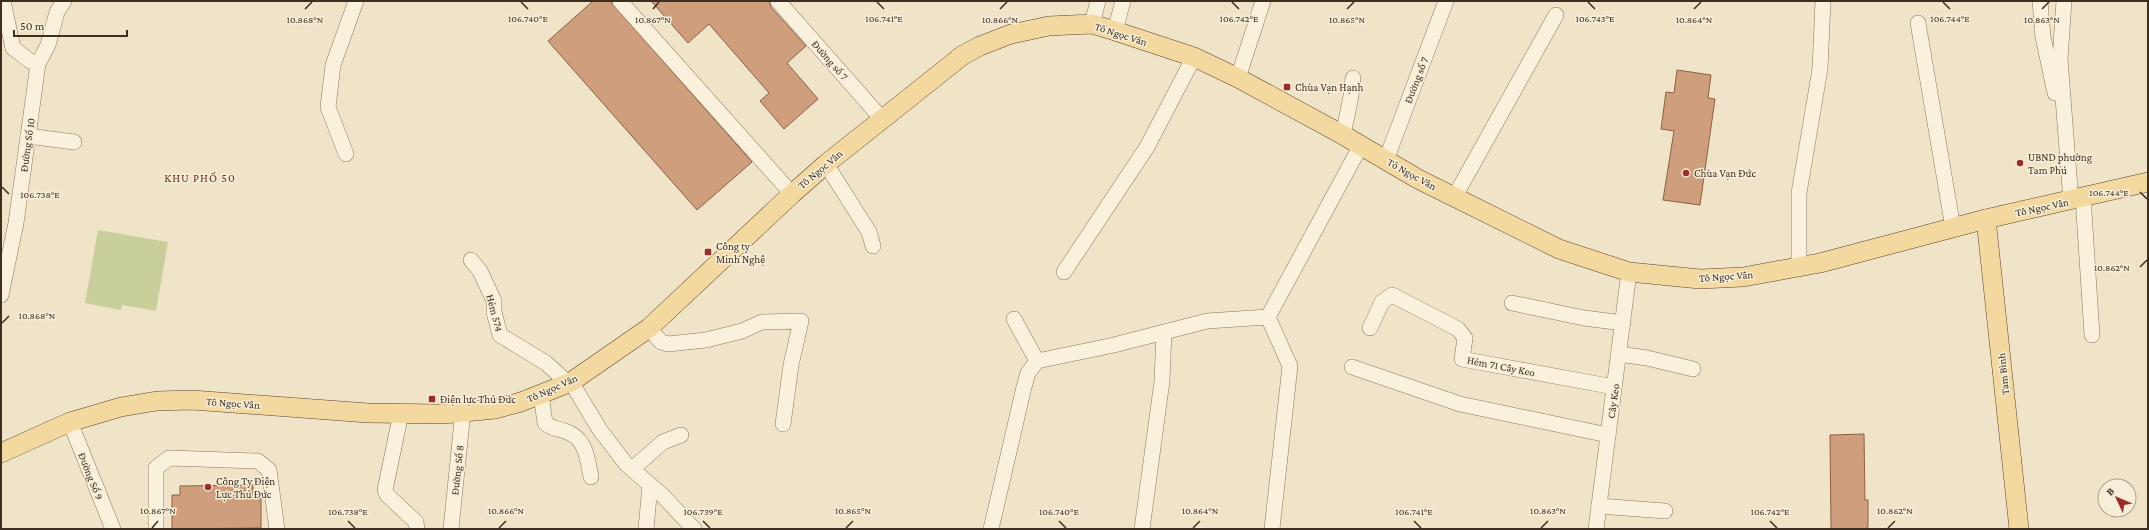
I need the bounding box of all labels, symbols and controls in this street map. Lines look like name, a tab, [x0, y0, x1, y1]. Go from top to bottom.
scale bar	[14, 12, 127, 38]
text: 106.740°E	[508, 13, 549, 24]
text: 106.741°E	[865, 13, 903, 24]
text: 106.742°E	[1220, 13, 1259, 24]
text: 106.743°E	[1576, 13, 1615, 24]
text: 106.744°E	[1930, 13, 1970, 24]
text: 10.868°N	[287, 14, 324, 25]
text: 10.867°N	[635, 14, 671, 25]
text: 10.866°N	[982, 14, 1019, 25]
text: 10.865°N	[1329, 14, 1365, 25]
text: 10.864°N	[1676, 14, 1713, 25]
text: 10.863°N	[2024, 14, 2060, 25]
text: 50 m	[20, 19, 45, 33]
street label: Tô Ngọc Vân	[1093, 20, 1149, 49]
street label: Đường số 7	[809, 38, 851, 83]
street label: Đường số 7	[1402, 55, 1431, 105]
place label: Chùa Vạn Hạnh	[1295, 81, 1363, 94]
marker: Chùa Vạn Hạnh	[1282, 82, 1292, 92]
street label: Đường Số 10	[17, 117, 38, 173]
street label: Tô Ngọc Vân	[795, 147, 845, 192]
place label: UBND phường Tam Phú	[2028, 151, 2093, 176]
street label: Tô Ngọc Vân	[1385, 156, 1439, 193]
marker: UBND phường Tam Phú	[2015, 158, 2025, 168]
place label: Chùa Vạn Đức	[1694, 167, 1756, 180]
marker: Chùa Vạn Đức	[1681, 168, 1691, 178]
district label: KHU PHỐ 50	[164, 171, 236, 185]
text: 106.744°E	[2089, 187, 2129, 198]
text: 106.738°E	[20, 189, 60, 200]
street label: Tô Ngọc Vân	[2014, 195, 2070, 219]
place label: Công ty Minh Nghệ	[716, 240, 765, 266]
marker: Công ty Minh Nghệ	[703, 247, 713, 257]
text: 10.862°N	[2094, 262, 2130, 273]
street label: Tô Ngọc Vân	[1698, 268, 1754, 285]
street label: Hẻm 574	[484, 293, 506, 333]
text: 10.868°N	[19, 310, 56, 321]
street label: Tam Bình	[1995, 352, 2011, 396]
street label: Hẻm 71 Cây Keo	[1466, 354, 1536, 380]
street label: Tô Ngọc Vân	[525, 371, 580, 405]
street label: Cây Keo	[1605, 382, 1622, 419]
place label: Điện lực Thủ Đức	[440, 393, 516, 406]
marker: Điện lực Thủ Đức	[427, 394, 437, 404]
street label: Tô Ngọc Vân	[205, 395, 261, 412]
street label: Đường Số 8	[448, 444, 467, 496]
street label: Đường Số 9	[75, 451, 106, 502]
place label: Công Ty Điện Lực Thủ Đức	[216, 475, 275, 501]
north arrow	[2097, 478, 2137, 518]
marker: Công Ty Điện Lực Thủ Đức	[203, 482, 213, 492]
text: B	[2103, 484, 2117, 498]
text: 10.867°N	[140, 505, 176, 516]
text: 10.866°N	[488, 505, 525, 516]
text: 10.865°N	[835, 505, 871, 516]
text: 10.864°N	[1182, 505, 1219, 516]
text: 10.863°N	[1530, 505, 1566, 516]
text: 10.862°N	[1877, 505, 1913, 516]
text: 106.738°E	[328, 506, 368, 517]
text: 106.739°E	[683, 506, 723, 517]
text: 106.740°E	[1039, 506, 1080, 517]
text: 106.741°E	[1395, 506, 1433, 517]
text: 106.742°E	[1751, 506, 1790, 517]

